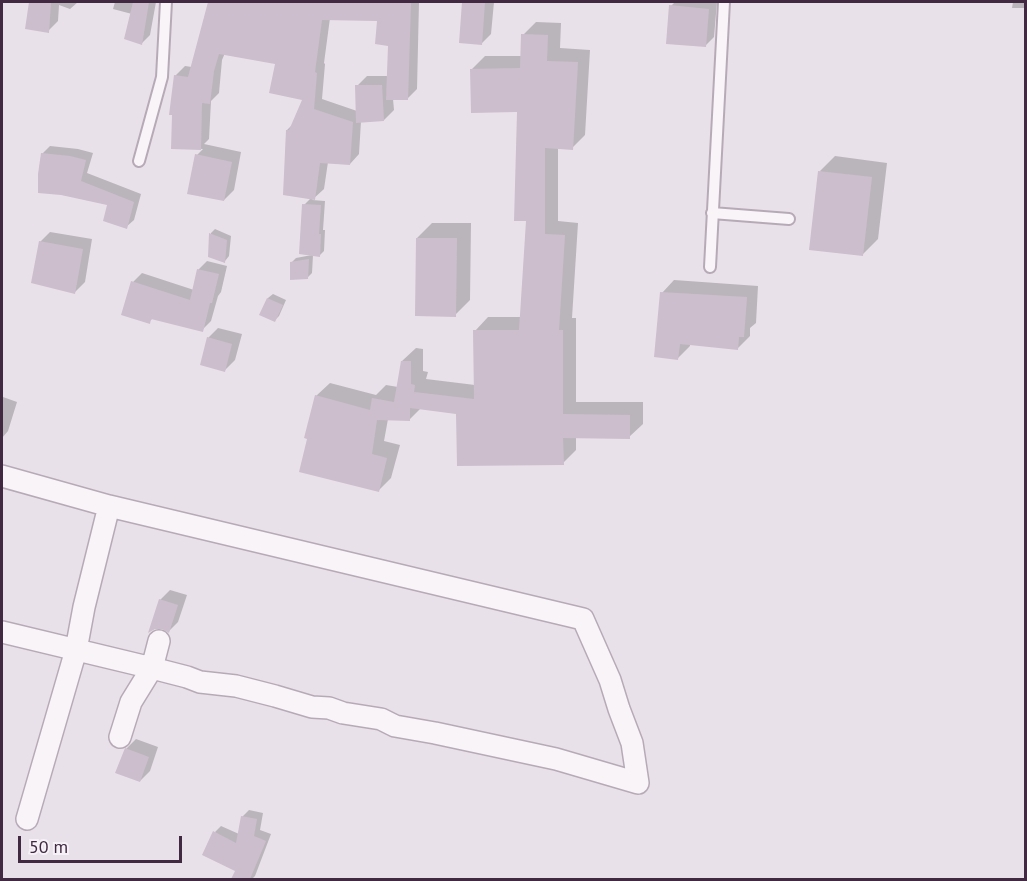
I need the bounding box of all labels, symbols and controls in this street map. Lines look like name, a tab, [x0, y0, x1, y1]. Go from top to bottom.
scale bar	[21, 824, 184, 862]
text: 50 m	[29, 835, 68, 858]

